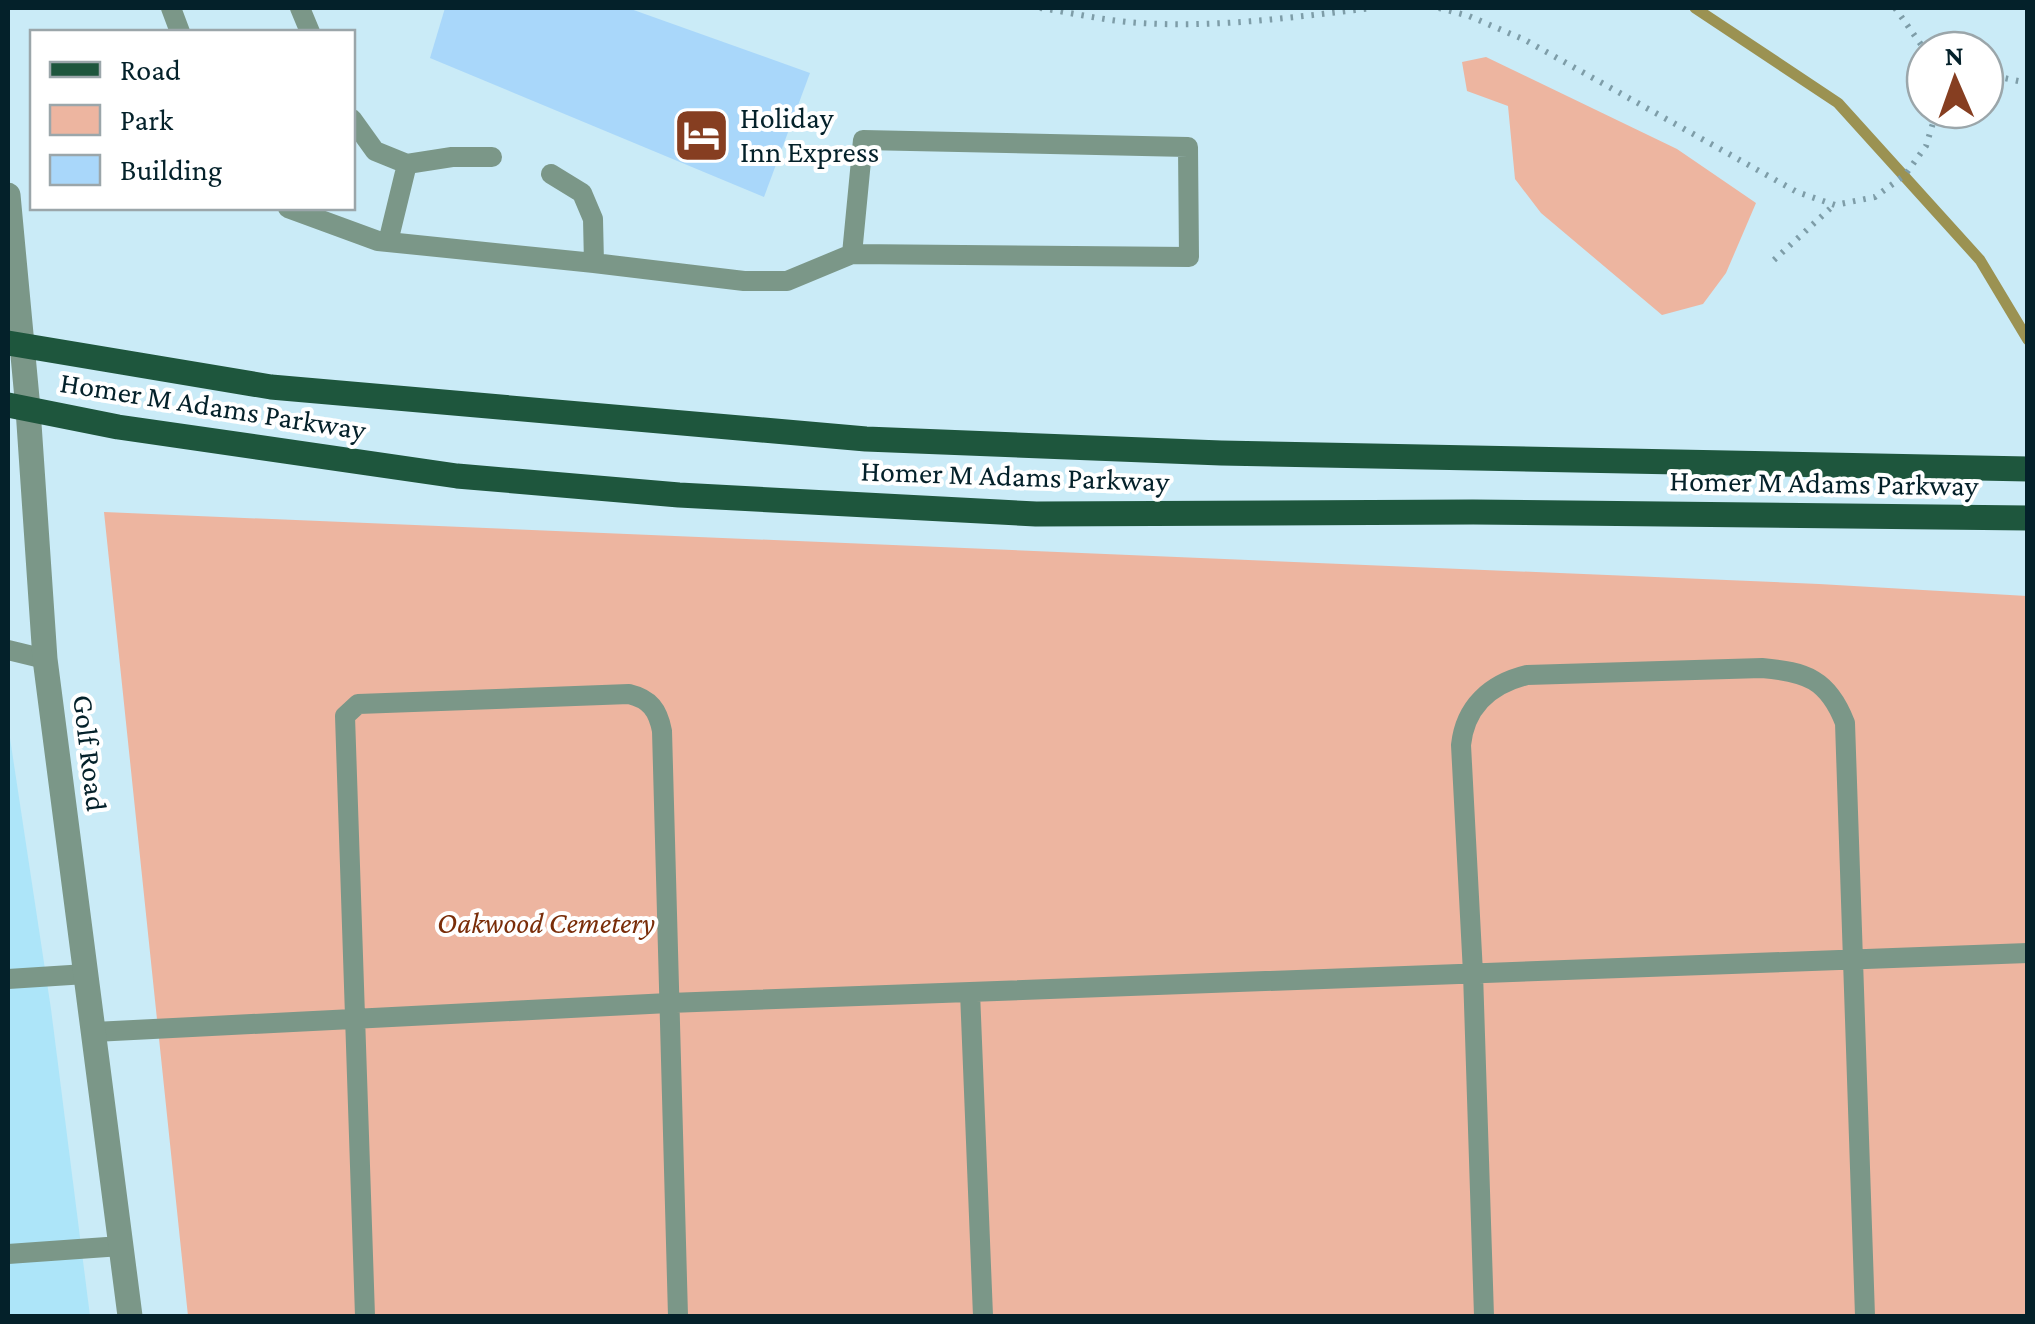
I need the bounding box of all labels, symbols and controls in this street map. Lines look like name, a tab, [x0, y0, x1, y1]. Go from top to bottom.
legend	[30, 30, 355, 210]
north arrow	[1905, 30, 2005, 130]
text: N	[1944, 40, 1964, 71]
text: Road	[120, 53, 181, 86]
place label: Holiday Inn Express	[740, 101, 879, 169]
text: Park	[120, 103, 174, 136]
hotel icon: Holiday Inn Express	[671, 105, 731, 165]
text: Building	[120, 153, 222, 187]
street label: Homer M Adams Parkway	[58, 365, 369, 447]
street label: Homer M Adams Parkway	[860, 454, 1170, 498]
street label: Homer M Adams Parkway	[1669, 463, 1979, 503]
street label: Golf Road	[67, 693, 114, 813]
park label: Oakwood Cemetery	[437, 906, 655, 940]

